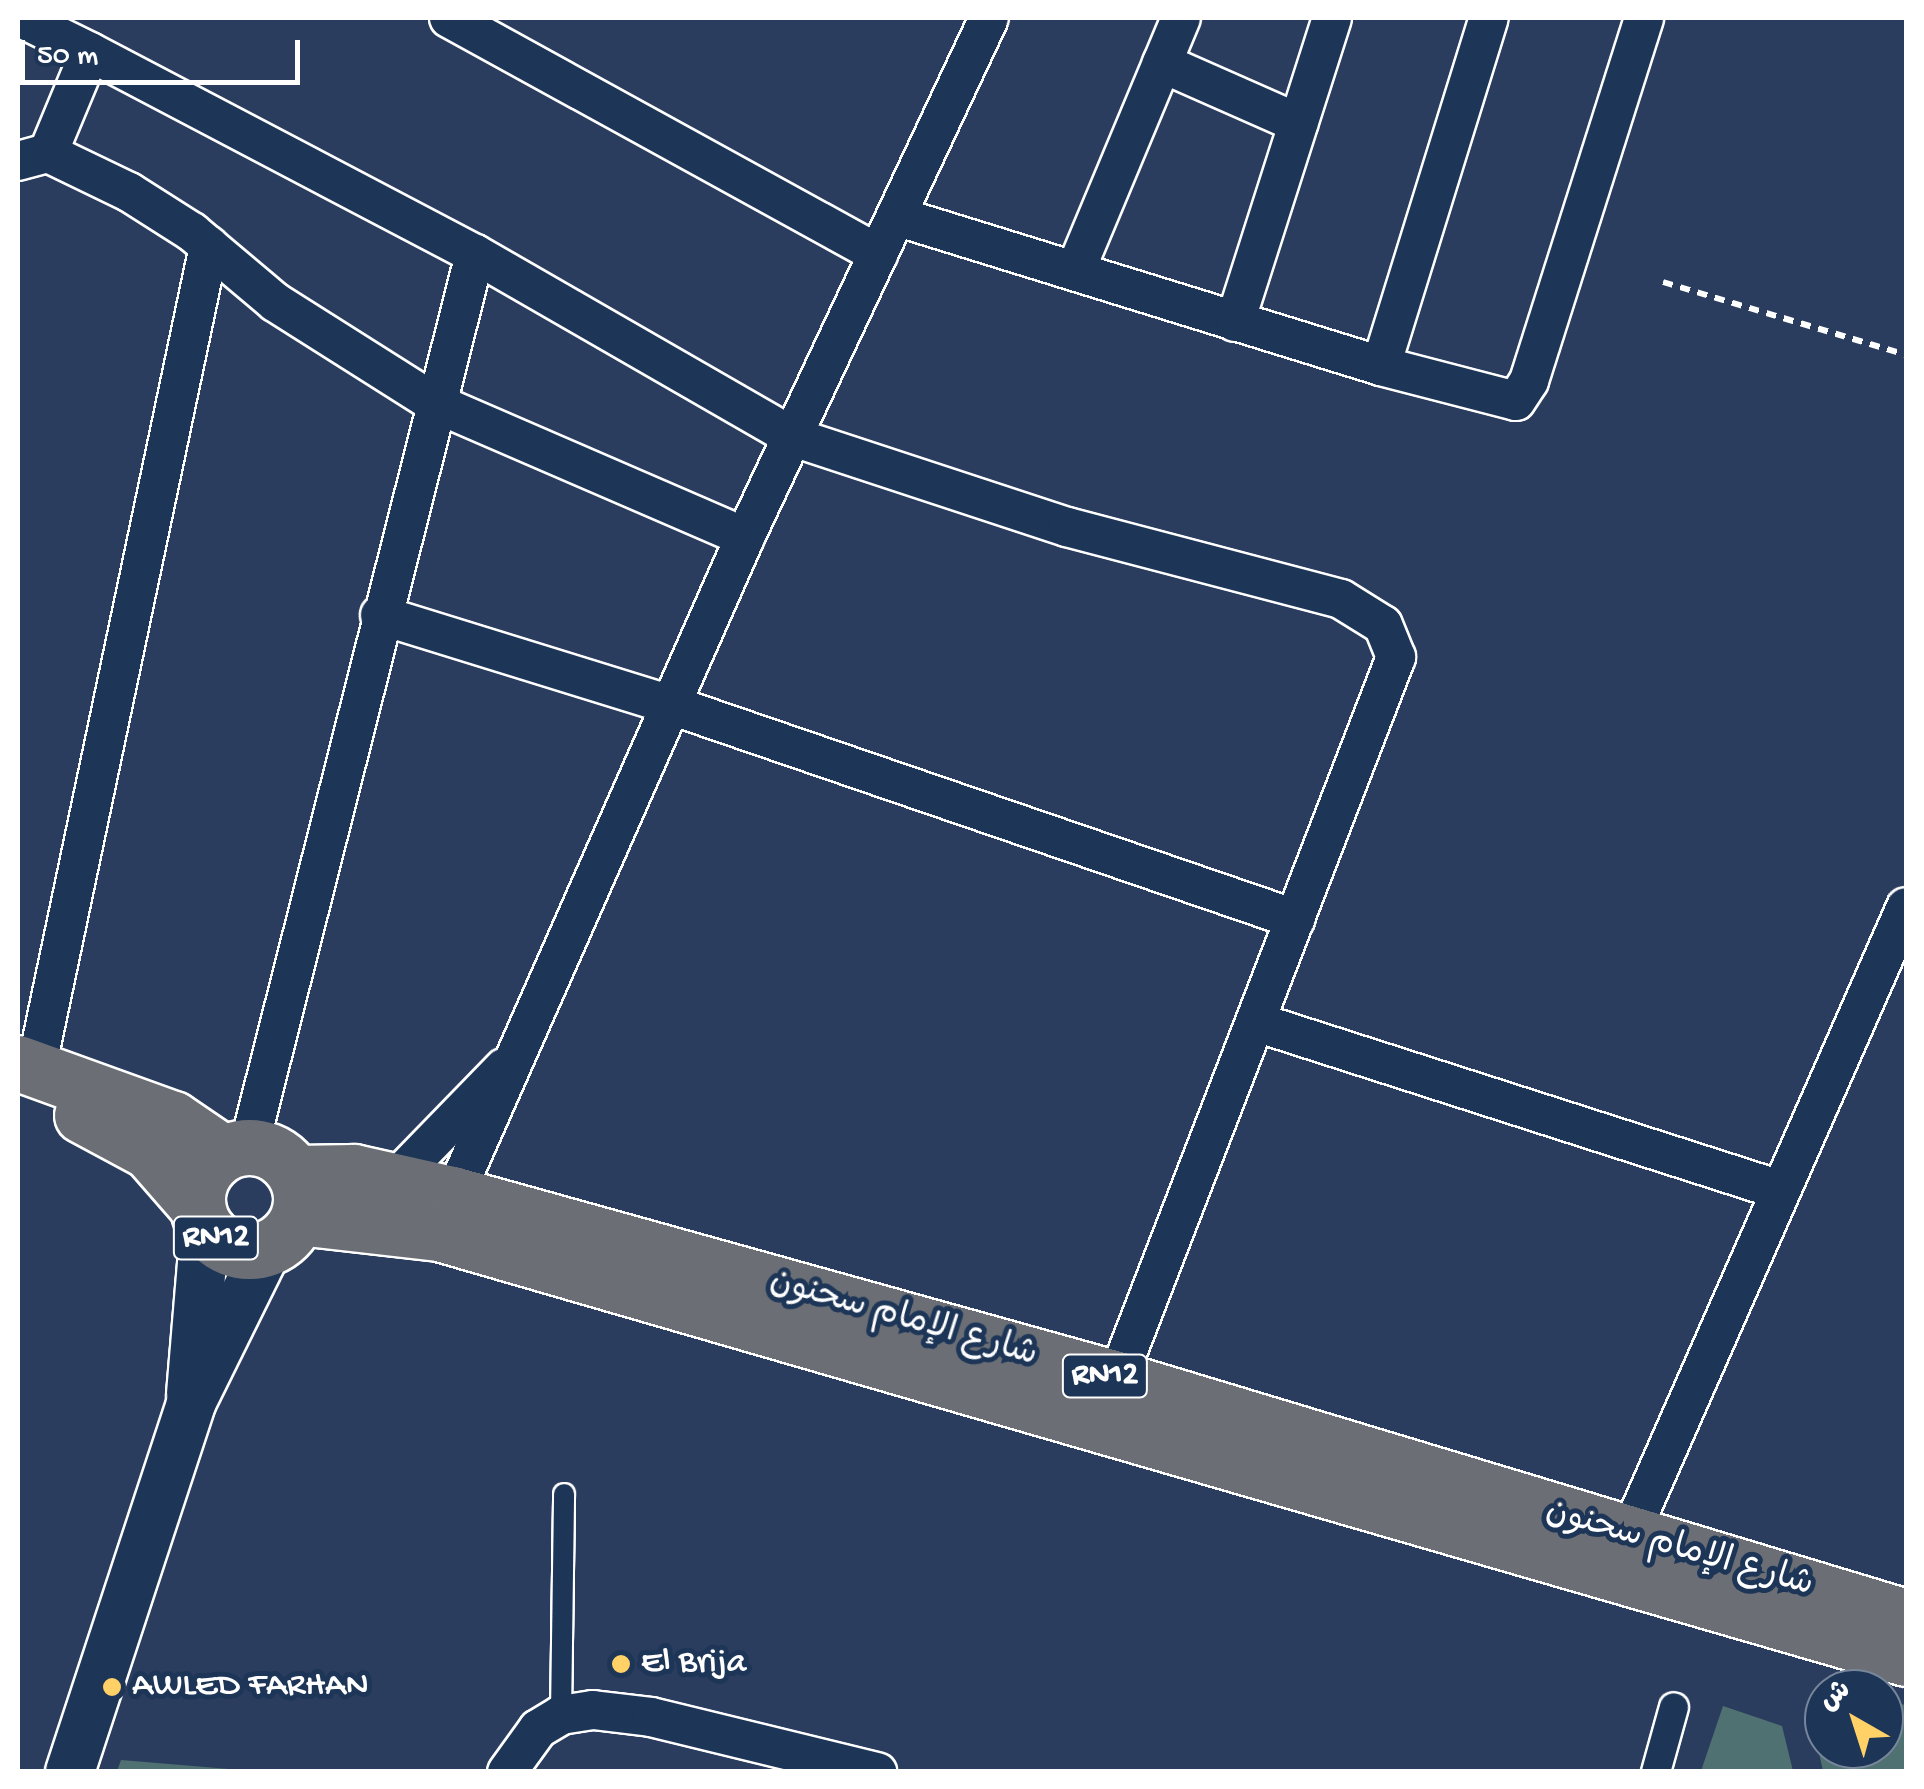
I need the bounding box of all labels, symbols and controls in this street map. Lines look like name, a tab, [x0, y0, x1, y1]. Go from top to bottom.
scale bar	[25, 20, 305, 82]
text: 50 m	[37, 40, 98, 75]
road number: RN12	[171, 1211, 261, 1265]
street label: شارع الإمام سحنون	[764, 1262, 1042, 1378]
road number: RN12	[1060, 1349, 1150, 1403]
street label: شارع الإمام سحنون	[1540, 1492, 1818, 1608]
place label: El Brija	[641, 1643, 746, 1685]
marker: El Brija	[610, 1653, 632, 1675]
place label: AWLED FARHAN	[132, 1666, 369, 1708]
north arrow	[1804, 1669, 1904, 1769]
text: ش	[1814, 1674, 1858, 1719]
marker: AWLED FARHAN	[101, 1676, 123, 1698]

